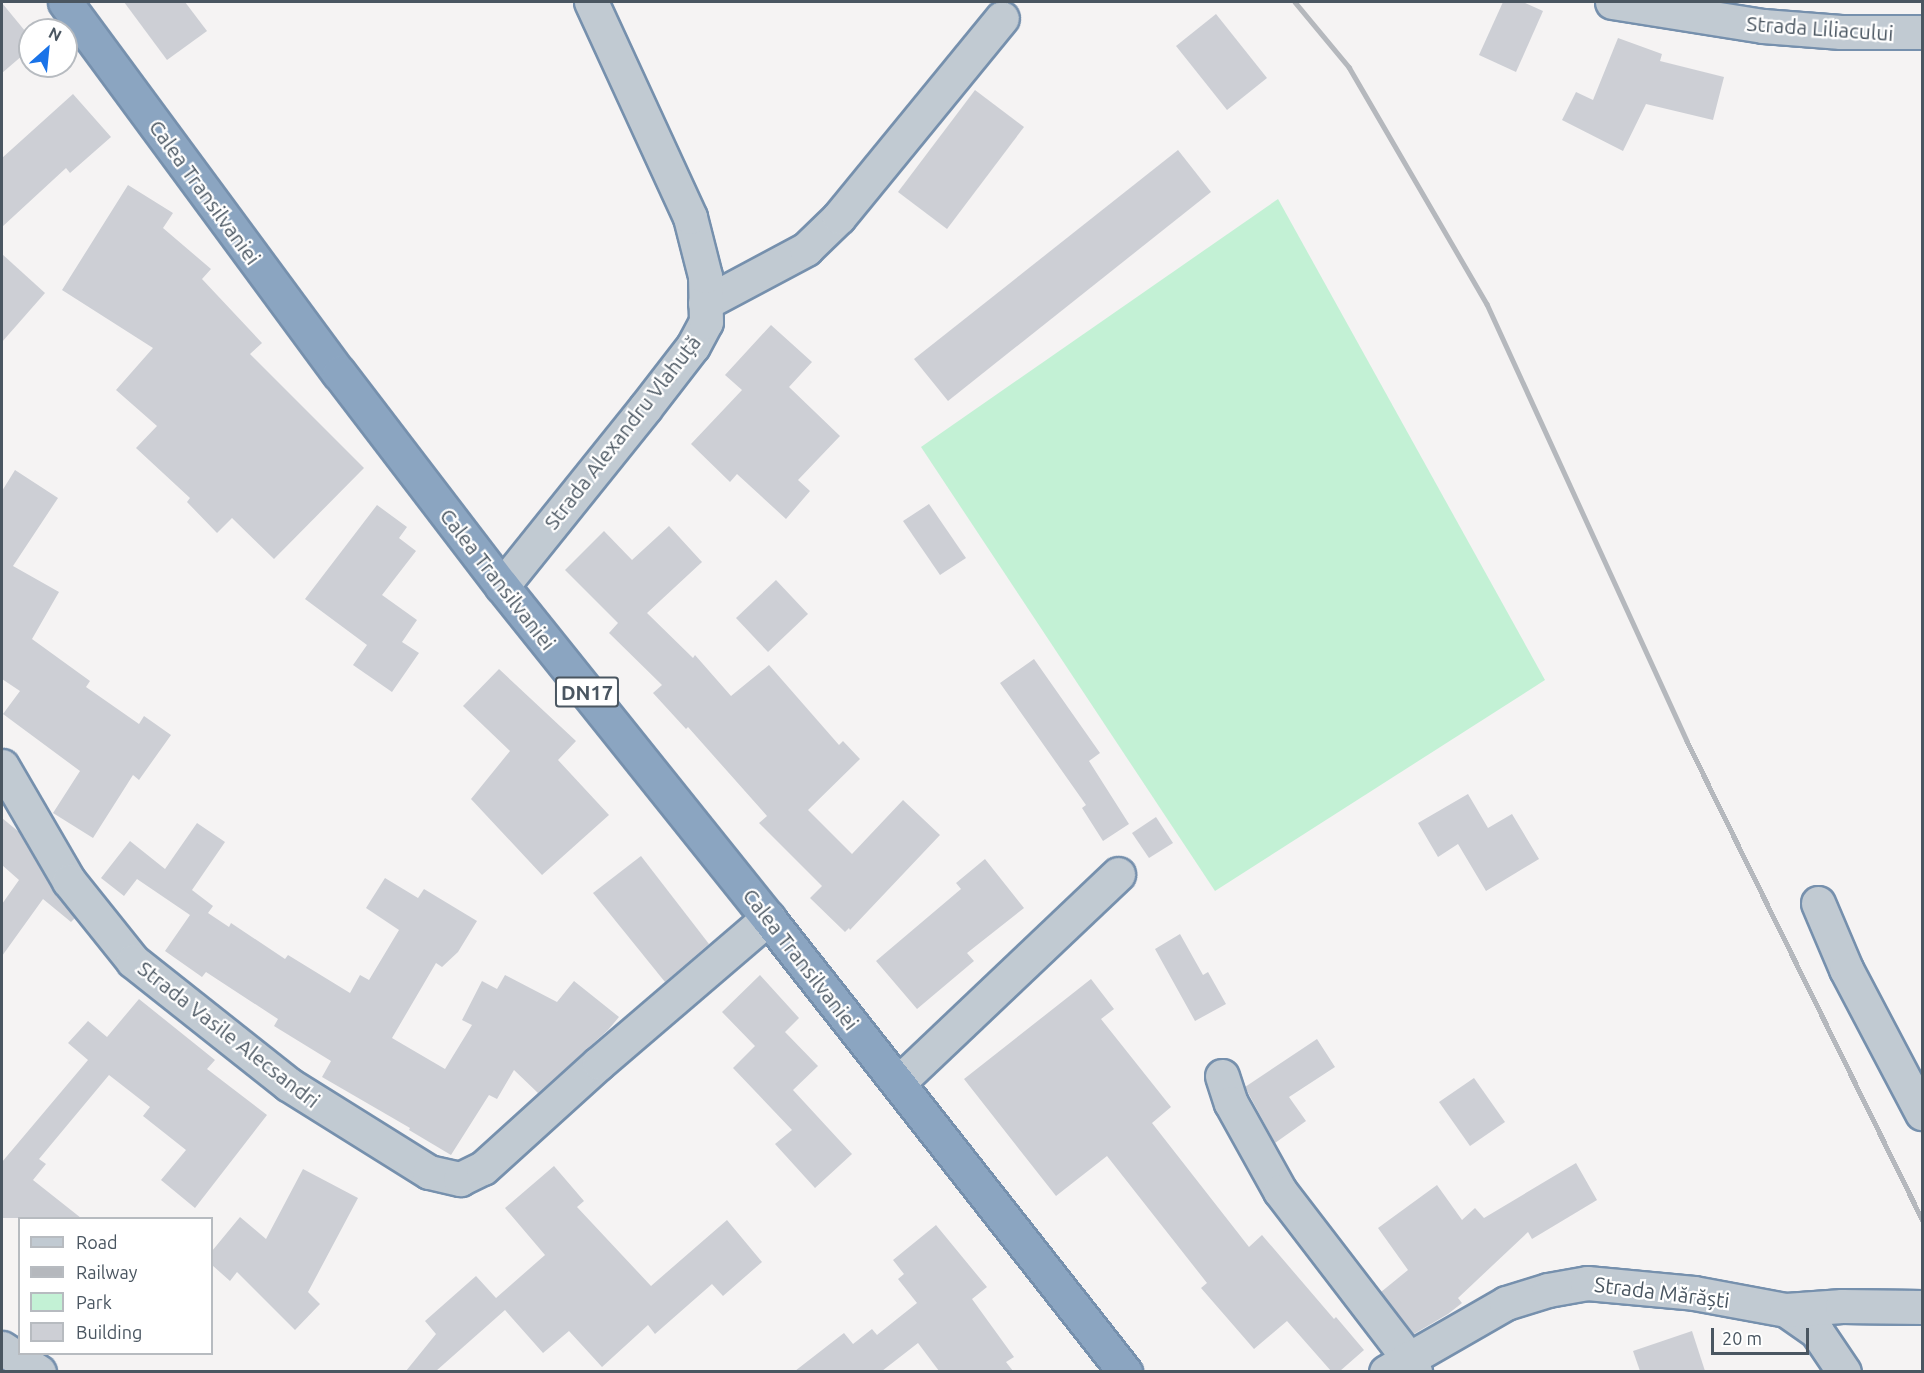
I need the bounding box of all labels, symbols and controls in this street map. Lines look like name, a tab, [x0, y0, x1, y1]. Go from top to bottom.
street label: Strada Liliacului	[1746, 10, 1894, 46]
north arrow	[18, 18, 78, 78]
text: N	[46, 23, 65, 44]
street label: Calea Transilvaniei	[144, 115, 266, 269]
street label: Strada Alexandru Vlahuță	[538, 330, 706, 534]
street label: Calea Transilvaniei	[435, 503, 561, 655]
road number: DN17	[554, 675, 620, 709]
street label: Calea Transilvaniei	[738, 883, 864, 1035]
street label: Strada Vasile Alecsandri	[133, 955, 325, 1113]
legend	[18, 1217, 213, 1355]
text: Road	[76, 1232, 118, 1252]
text: Railway	[76, 1262, 137, 1282]
street label: Strada Mărăști	[1593, 1271, 1731, 1313]
text: Park	[76, 1292, 112, 1312]
scale bar	[1714, 1316, 1812, 1354]
text: Building	[76, 1322, 142, 1342]
text: 20 m	[1722, 1328, 1762, 1348]

